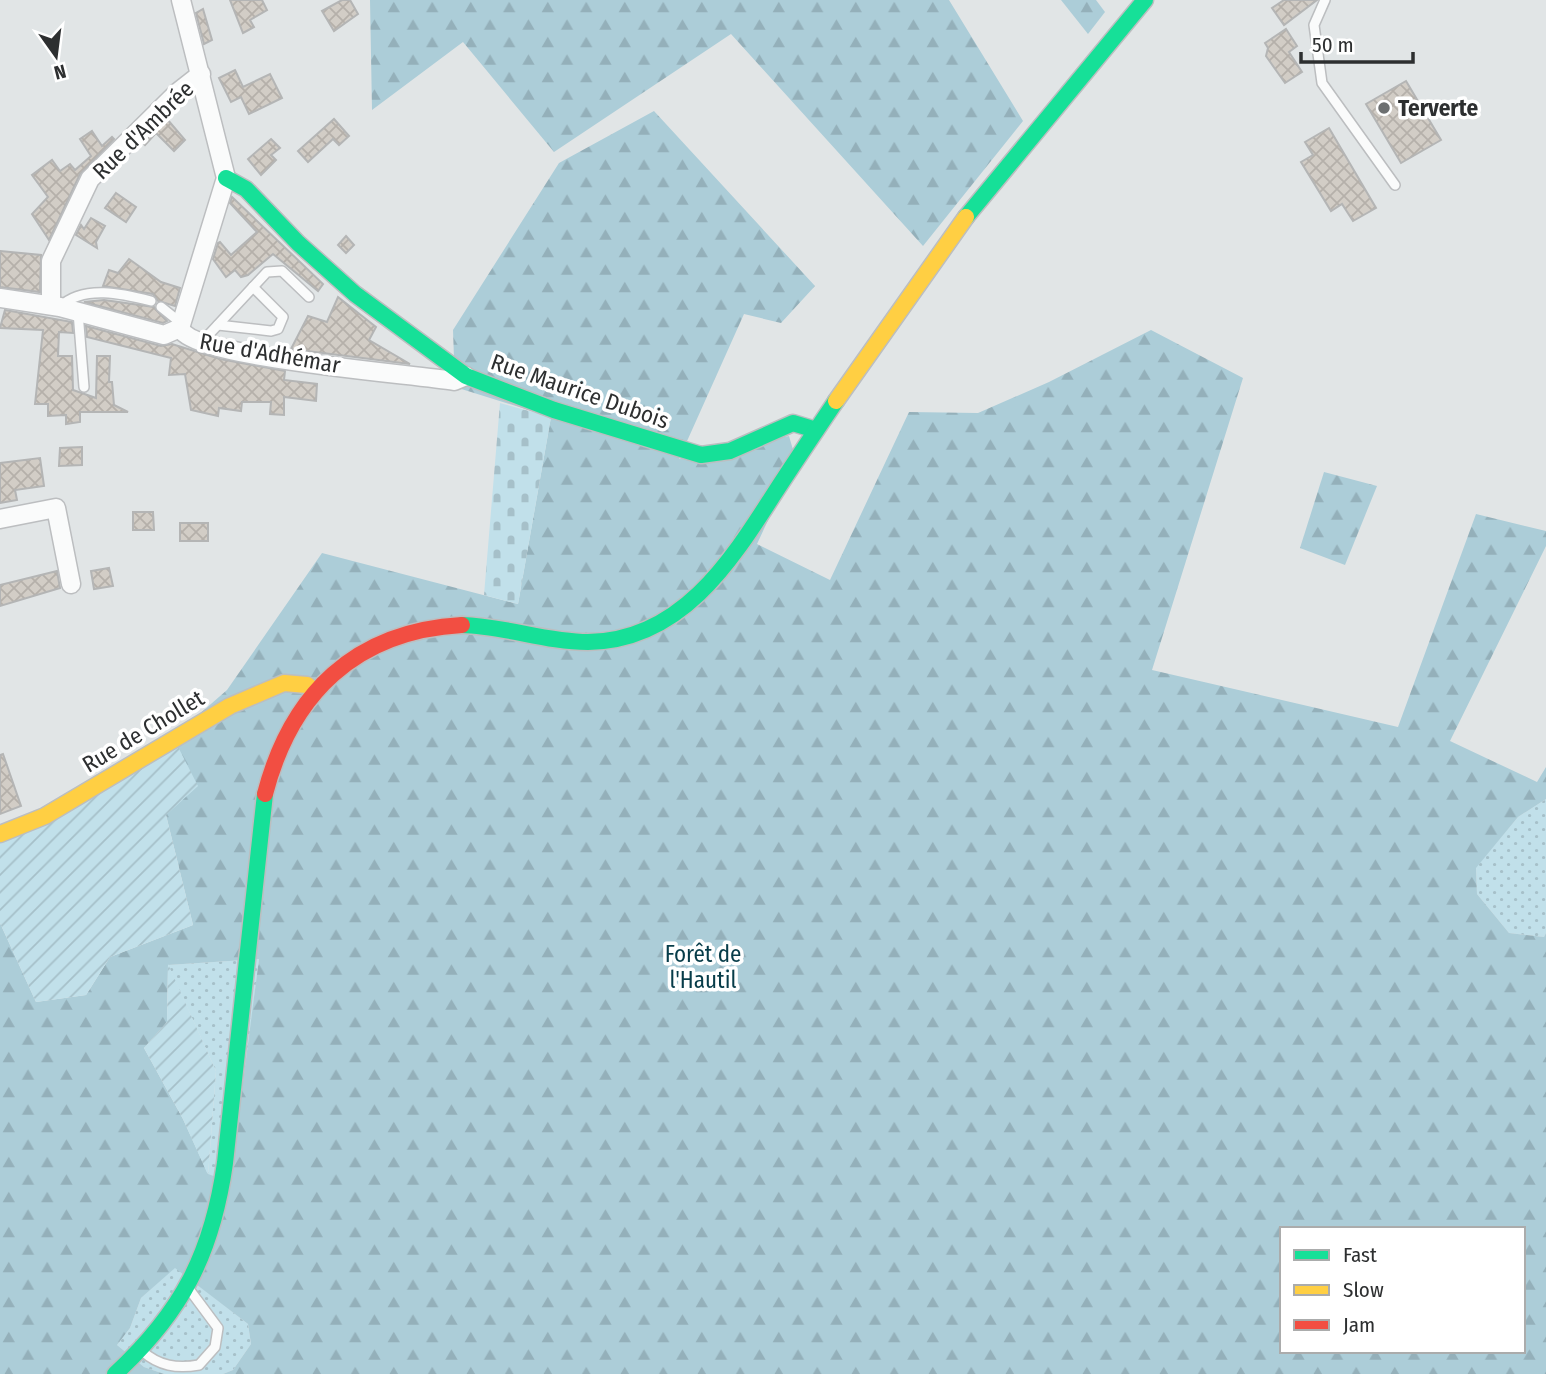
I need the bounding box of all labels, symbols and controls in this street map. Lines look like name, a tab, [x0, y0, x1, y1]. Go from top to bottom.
north arrow	[21, 21, 91, 91]
scale bar	[1301, 21, 1413, 65]
text: 50 m	[1312, 32, 1354, 58]
text: N	[52, 59, 68, 85]
street label: Rue d'Ambrée	[87, 75, 199, 185]
place label: Terverte	[1398, 94, 1478, 122]
marker: Terverte	[1376, 100, 1392, 116]
street label: Rue d'Adhémar	[197, 327, 343, 379]
street label: Rue Maurice Dubois	[487, 347, 673, 435]
street label: Rue de Chollet	[77, 683, 209, 778]
park label: Forêt de l'Hautil	[665, 940, 741, 994]
legend	[1280, 1227, 1525, 1353]
text: Fast	[1343, 1242, 1377, 1268]
text: Slow	[1343, 1277, 1384, 1303]
text: Jam	[1343, 1312, 1375, 1338]

